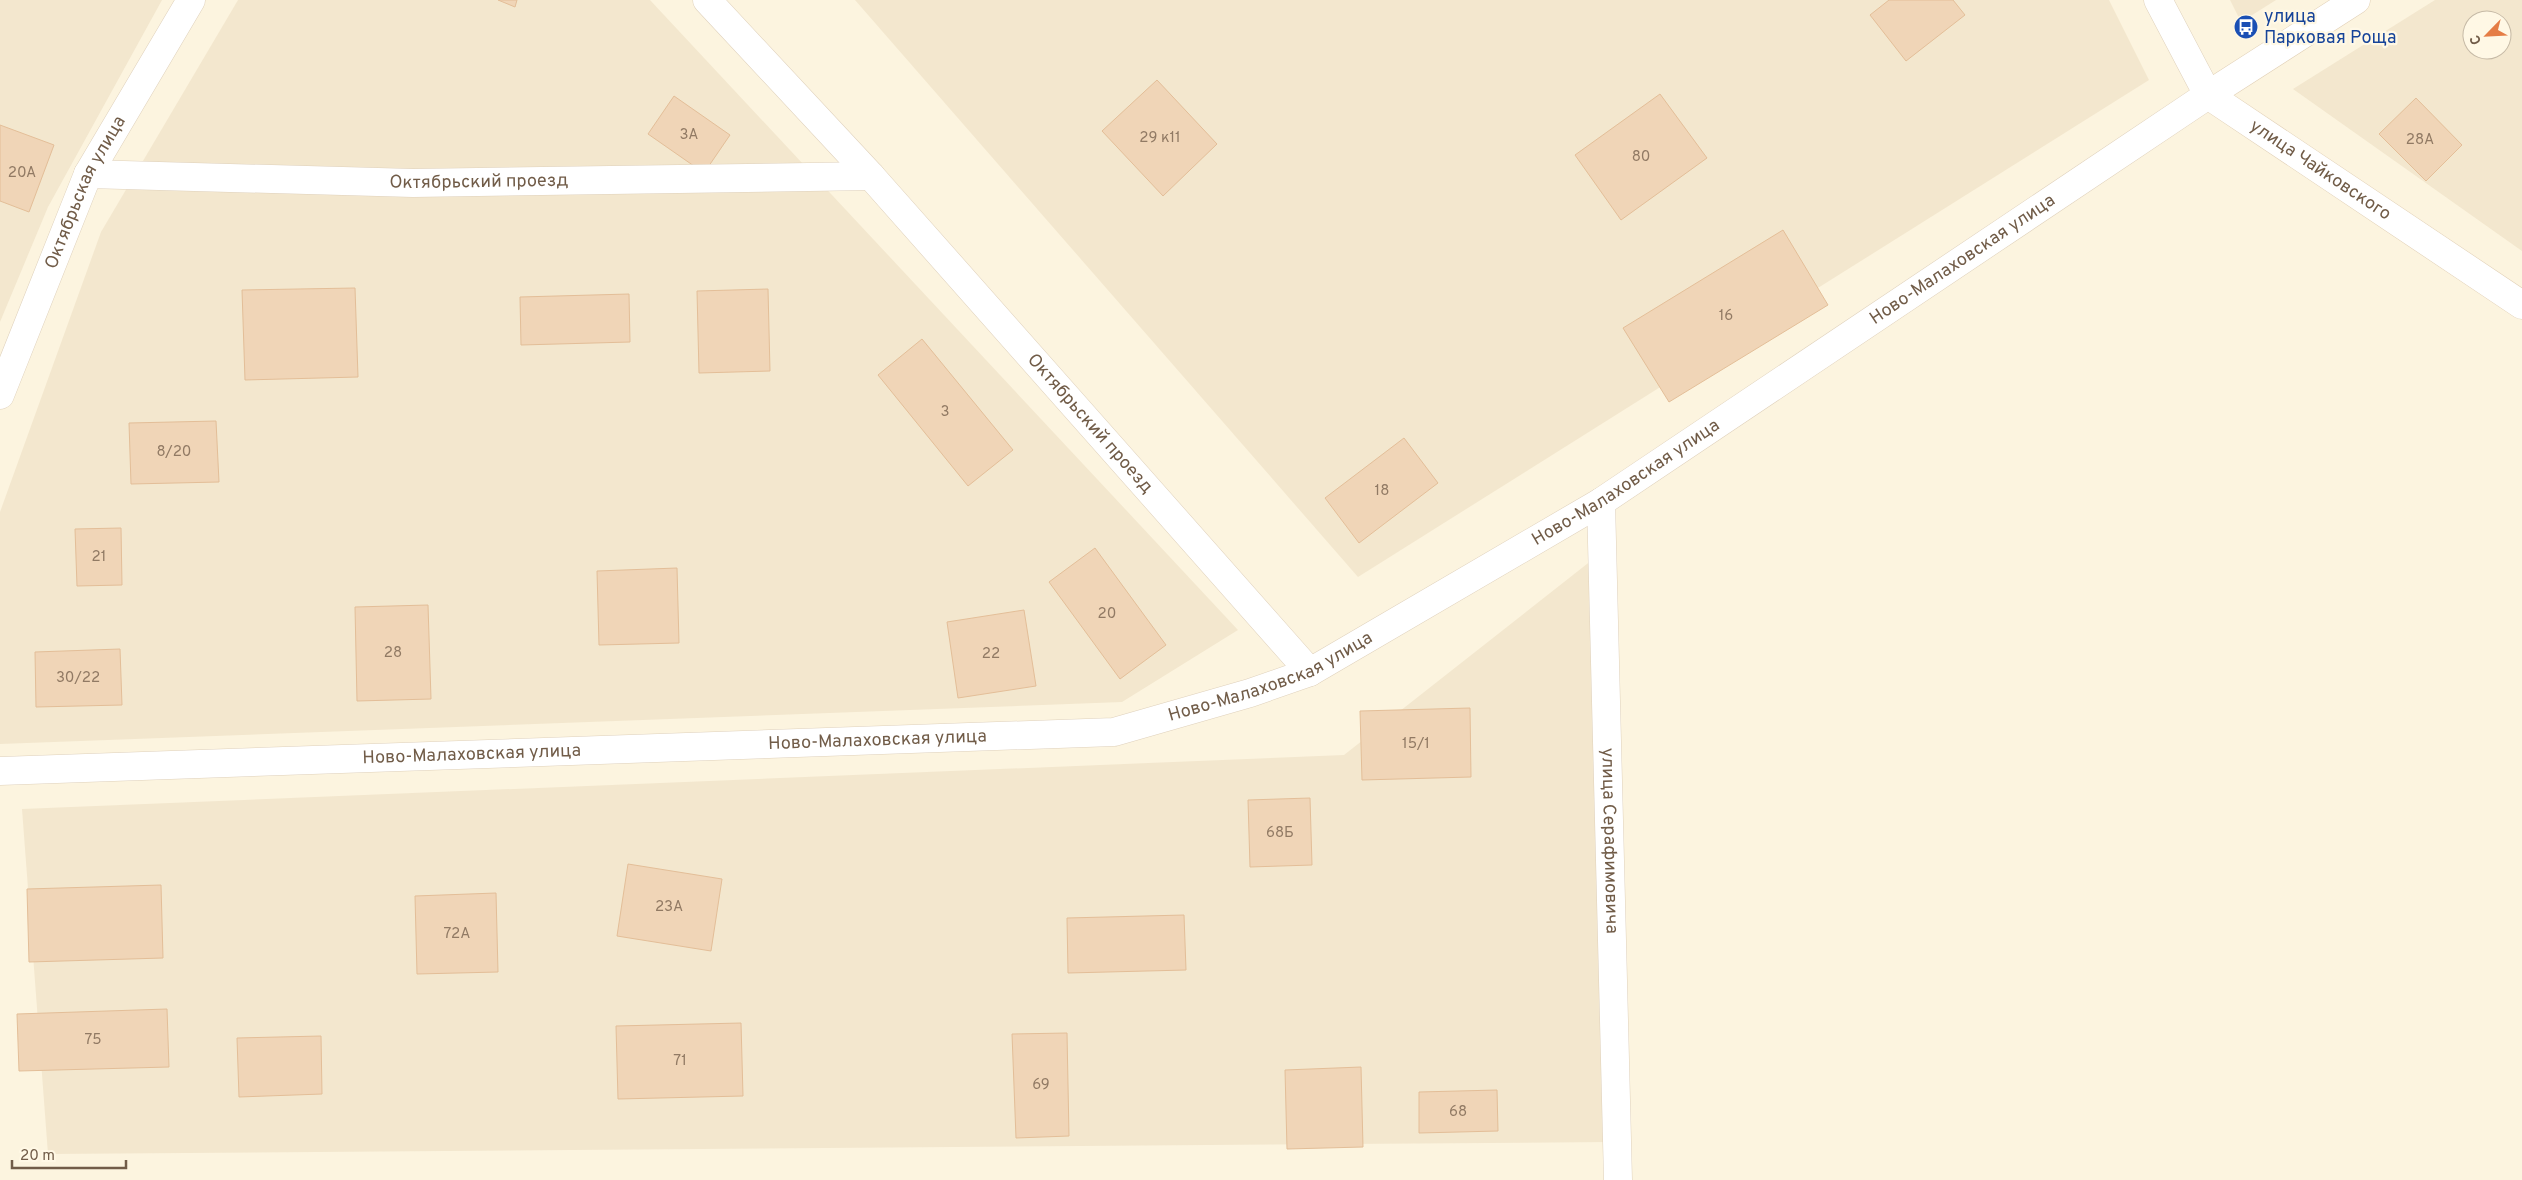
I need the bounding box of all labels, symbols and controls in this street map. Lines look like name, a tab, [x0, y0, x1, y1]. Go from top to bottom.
place label: улица Парковая Роща	[2264, 6, 2397, 50]
north arrow	[2462, 10, 2512, 60]
bus stop icon: улица Парковая Роща	[2233, 14, 2259, 40]
text: С	[2467, 32, 2486, 47]
street label: Октябрьская улица	[40, 112, 131, 272]
street label: улица Чайковского	[2245, 115, 2396, 226]
house number: 3А	[679, 126, 699, 145]
house number: 29 к11	[1139, 129, 1181, 148]
house number: 28А	[2406, 131, 2434, 150]
house number: 80	[1632, 148, 1650, 167]
house number: 20А	[8, 164, 36, 183]
street label: Октябрьский проезд	[389, 169, 569, 195]
street label: Ново-Малаховская улица	[1865, 189, 2060, 330]
house number: 16	[1719, 307, 1733, 326]
street label: Октябрьский проезд	[1022, 349, 1158, 498]
house number: 3	[940, 403, 950, 422]
street label: Ново-Малаховская улица	[1528, 414, 1724, 551]
house number: 8/20	[157, 443, 191, 462]
house number: 18	[1375, 482, 1389, 501]
house number: 21	[92, 548, 106, 567]
house number: 20	[1098, 605, 1116, 624]
street label: Ново-Малаховская улица	[1166, 626, 1377, 727]
house number: 28	[384, 644, 402, 663]
house number: 22	[982, 645, 1000, 664]
house number: 30/22	[56, 669, 100, 688]
street label: Ново-Малаховская улица	[768, 725, 987, 756]
house number: 15/1	[1402, 735, 1430, 754]
street label: Ново-Малаховская улица	[362, 739, 581, 770]
street label: улица Серафимовича	[1596, 748, 1623, 934]
house number: 68Б	[1266, 824, 1294, 843]
house number: 23А	[655, 898, 683, 917]
house number: 72А	[444, 925, 470, 944]
house number: 75	[84, 1031, 102, 1050]
house number: 71	[673, 1052, 687, 1071]
house number: 69	[1032, 1076, 1050, 1095]
house number: 68	[1449, 1103, 1467, 1122]
scale bar	[12, 1138, 126, 1170]
text: 20 m	[20, 1147, 55, 1166]

